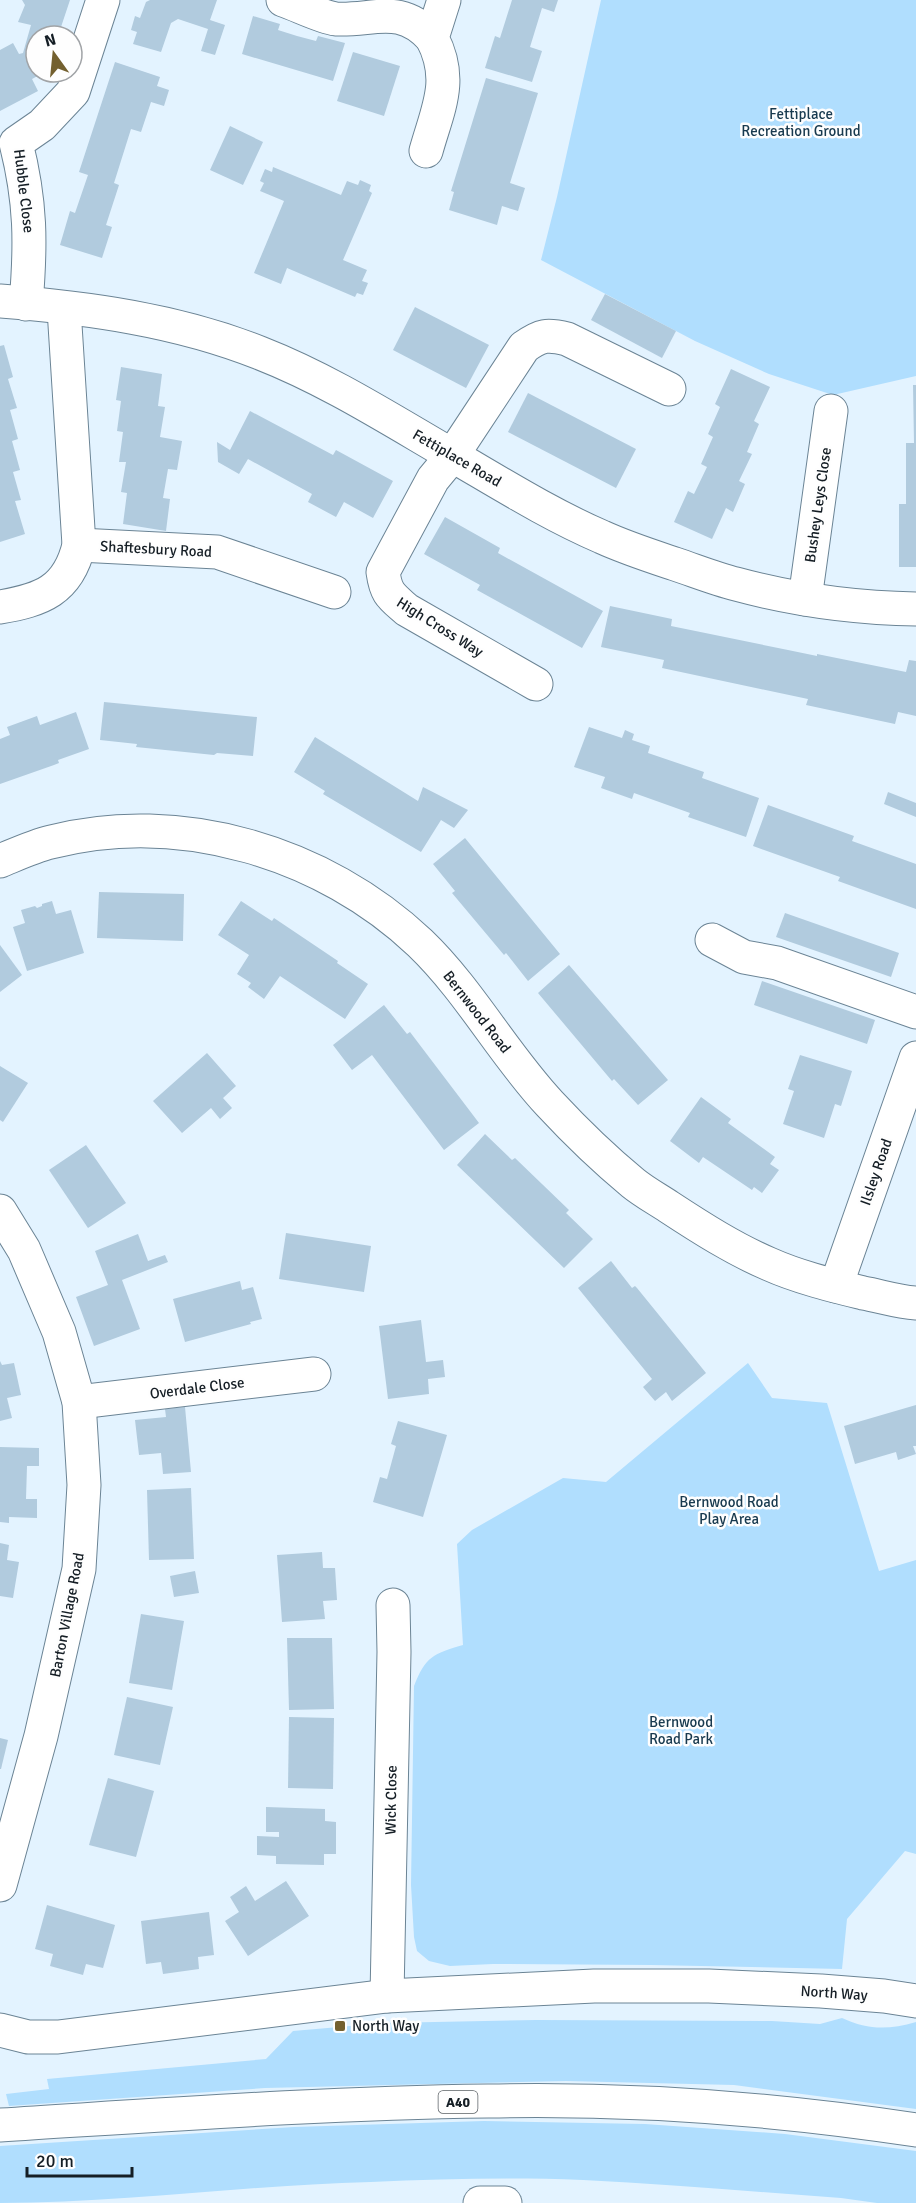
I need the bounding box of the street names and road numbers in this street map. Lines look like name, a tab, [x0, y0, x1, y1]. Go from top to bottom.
street label: Hubble Close	[10, 148, 38, 234]
street label: Fettiplace Road	[409, 425, 505, 491]
street label: Bushey Leys Close	[801, 446, 835, 564]
street label: Shaftesbury Road	[99, 537, 213, 561]
street label: High Cross Way	[393, 593, 487, 661]
street label: Bernwood Road	[439, 967, 515, 1057]
street label: Ilsley Road	[856, 1136, 896, 1208]
street label: Overdale Close	[149, 1373, 245, 1403]
street label: Barton Village Road	[46, 1551, 88, 1679]
street label: Wick Close	[381, 1765, 401, 1835]
street label: North Way	[800, 1982, 868, 2004]
road number: A40	[438, 2091, 478, 2113]

